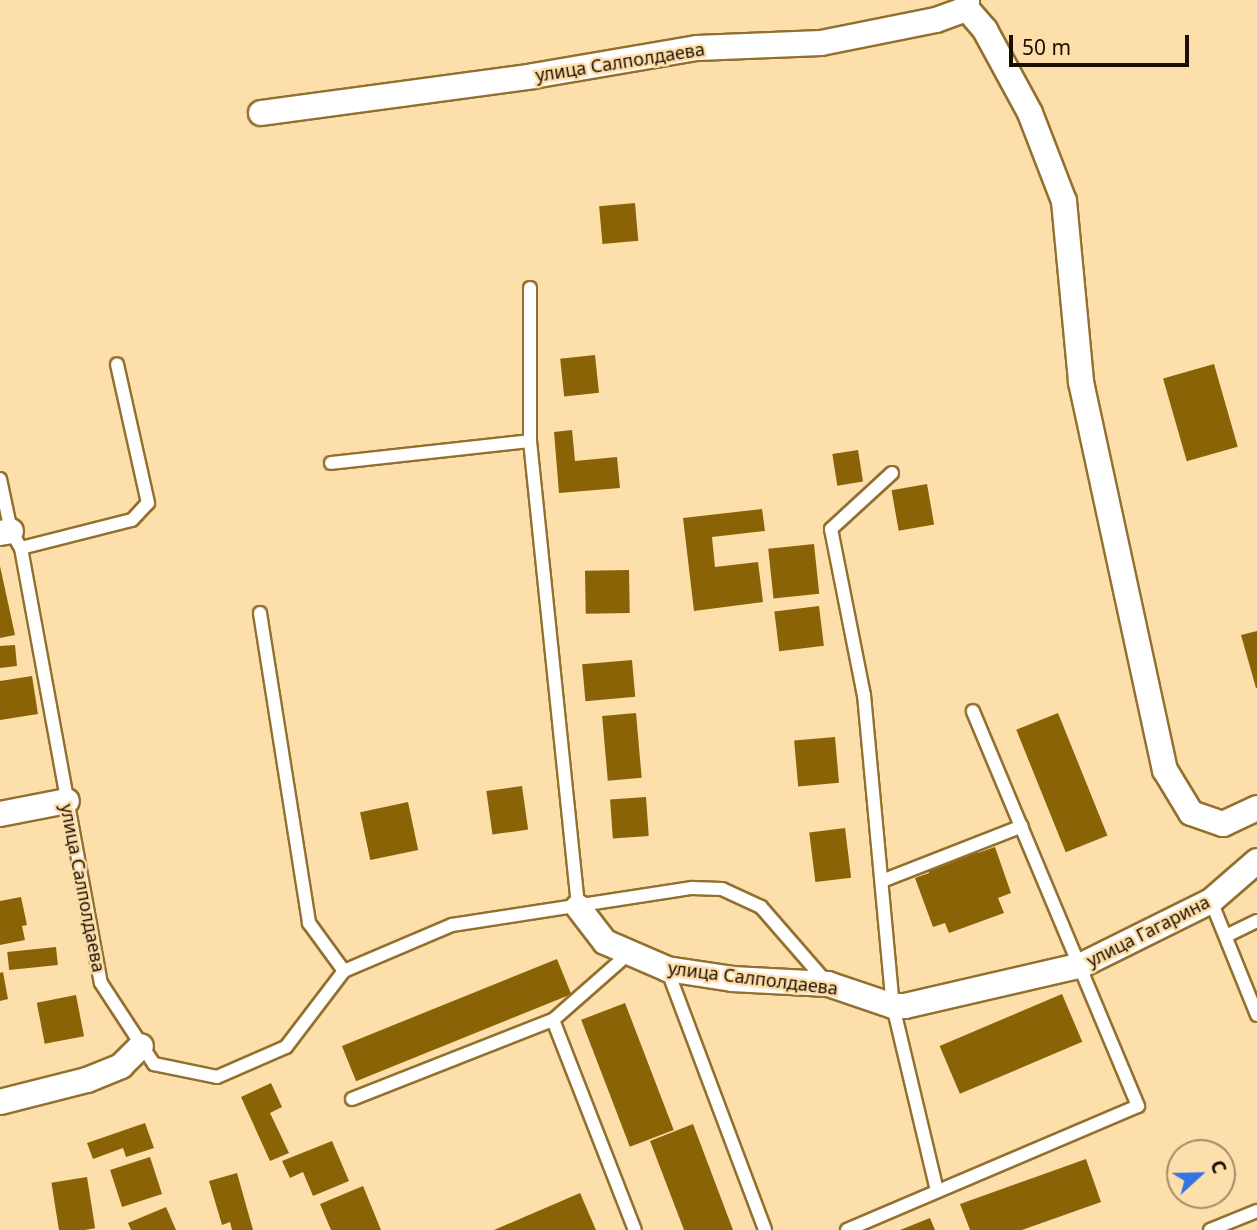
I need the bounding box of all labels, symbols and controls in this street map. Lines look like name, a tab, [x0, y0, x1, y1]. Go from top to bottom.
scale bar	[1012, 21, 1192, 65]
text: 50 m	[1022, 33, 1071, 61]
street label: улица Салполдаева	[534, 38, 706, 86]
street label: улица Салполдаева	[56, 802, 110, 974]
street label: улица Гагарина	[1083, 891, 1213, 971]
street label: улица Салполдаева	[667, 957, 839, 999]
north arrow	[1166, 1139, 1236, 1209]
text: С	[1204, 1156, 1233, 1177]

